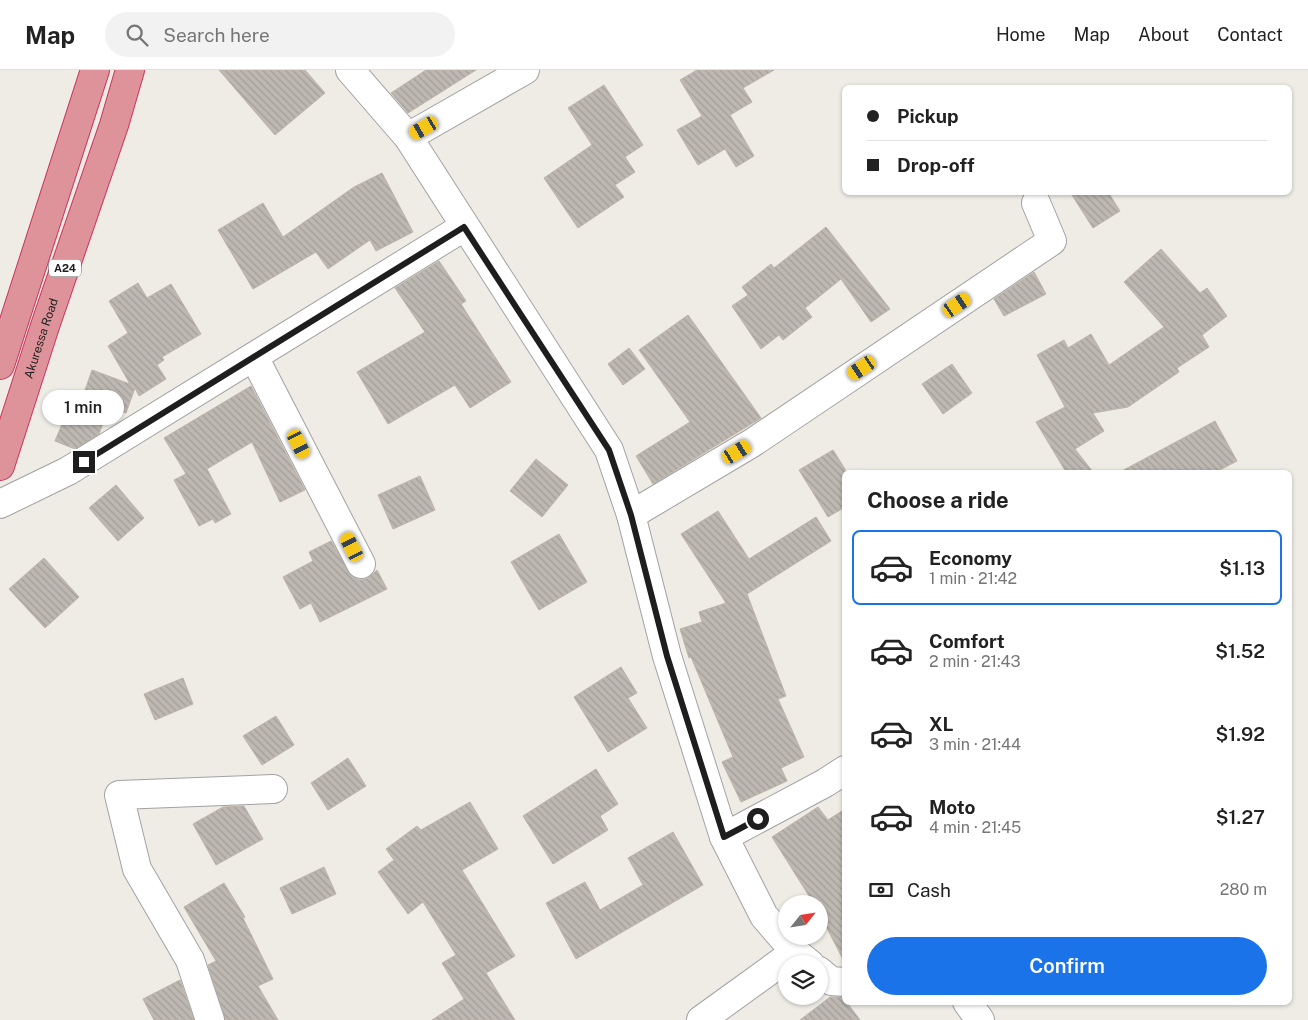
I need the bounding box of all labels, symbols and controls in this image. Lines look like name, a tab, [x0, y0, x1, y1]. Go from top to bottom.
search box	[105, 12, 455, 57]
text: Map	[25, 21, 75, 49]
icon: search	[123, 21, 151, 49]
text: Search here	[163, 24, 270, 46]
text: Home	[996, 24, 1046, 45]
text: Map	[1074, 24, 1110, 45]
text: About	[1138, 24, 1189, 45]
text: Contact	[1217, 24, 1283, 45]
text: Pickup	[897, 105, 959, 127]
car	[407, 114, 440, 142]
text: Drop-off	[897, 154, 974, 176]
road number: A24	[49, 260, 81, 277]
car	[940, 290, 973, 320]
street label: Akuressa Road	[22, 296, 61, 380]
car	[845, 353, 878, 383]
callout: 1 min	[43, 390, 125, 424]
text: 1 min	[64, 398, 102, 417]
car	[285, 427, 312, 461]
car	[720, 438, 753, 466]
route end	[73, 451, 95, 473]
text: Choose a ride	[867, 487, 1009, 513]
car	[338, 530, 365, 564]
icon: car	[869, 545, 914, 590]
text: Economy	[929, 547, 1012, 569]
text: $1.13	[1219, 557, 1265, 579]
text: 1 min · 21:42	[929, 569, 1017, 588]
icon: car	[869, 628, 914, 673]
text: Comfort	[929, 630, 1005, 652]
text: $1.52	[1215, 640, 1265, 662]
text: 2 min · 21:43	[929, 652, 1021, 671]
icon: car	[869, 711, 914, 756]
text: XL	[929, 713, 954, 735]
text: $1.92	[1216, 723, 1265, 745]
text: 3 min · 21:44	[929, 735, 1021, 754]
icon: car	[869, 794, 914, 839]
text: Moto	[929, 796, 975, 818]
text: $1.27	[1216, 806, 1265, 828]
route start	[747, 808, 769, 830]
text: 4 min · 21:45	[929, 818, 1021, 837]
icon: cash	[867, 876, 895, 904]
text: Cash	[907, 879, 951, 901]
text: 280 m	[1220, 880, 1267, 899]
north arrow	[778, 895, 828, 945]
map controls	[778, 895, 828, 1005]
button: Confirm	[867, 937, 1267, 995]
button: layers	[778, 955, 828, 1005]

